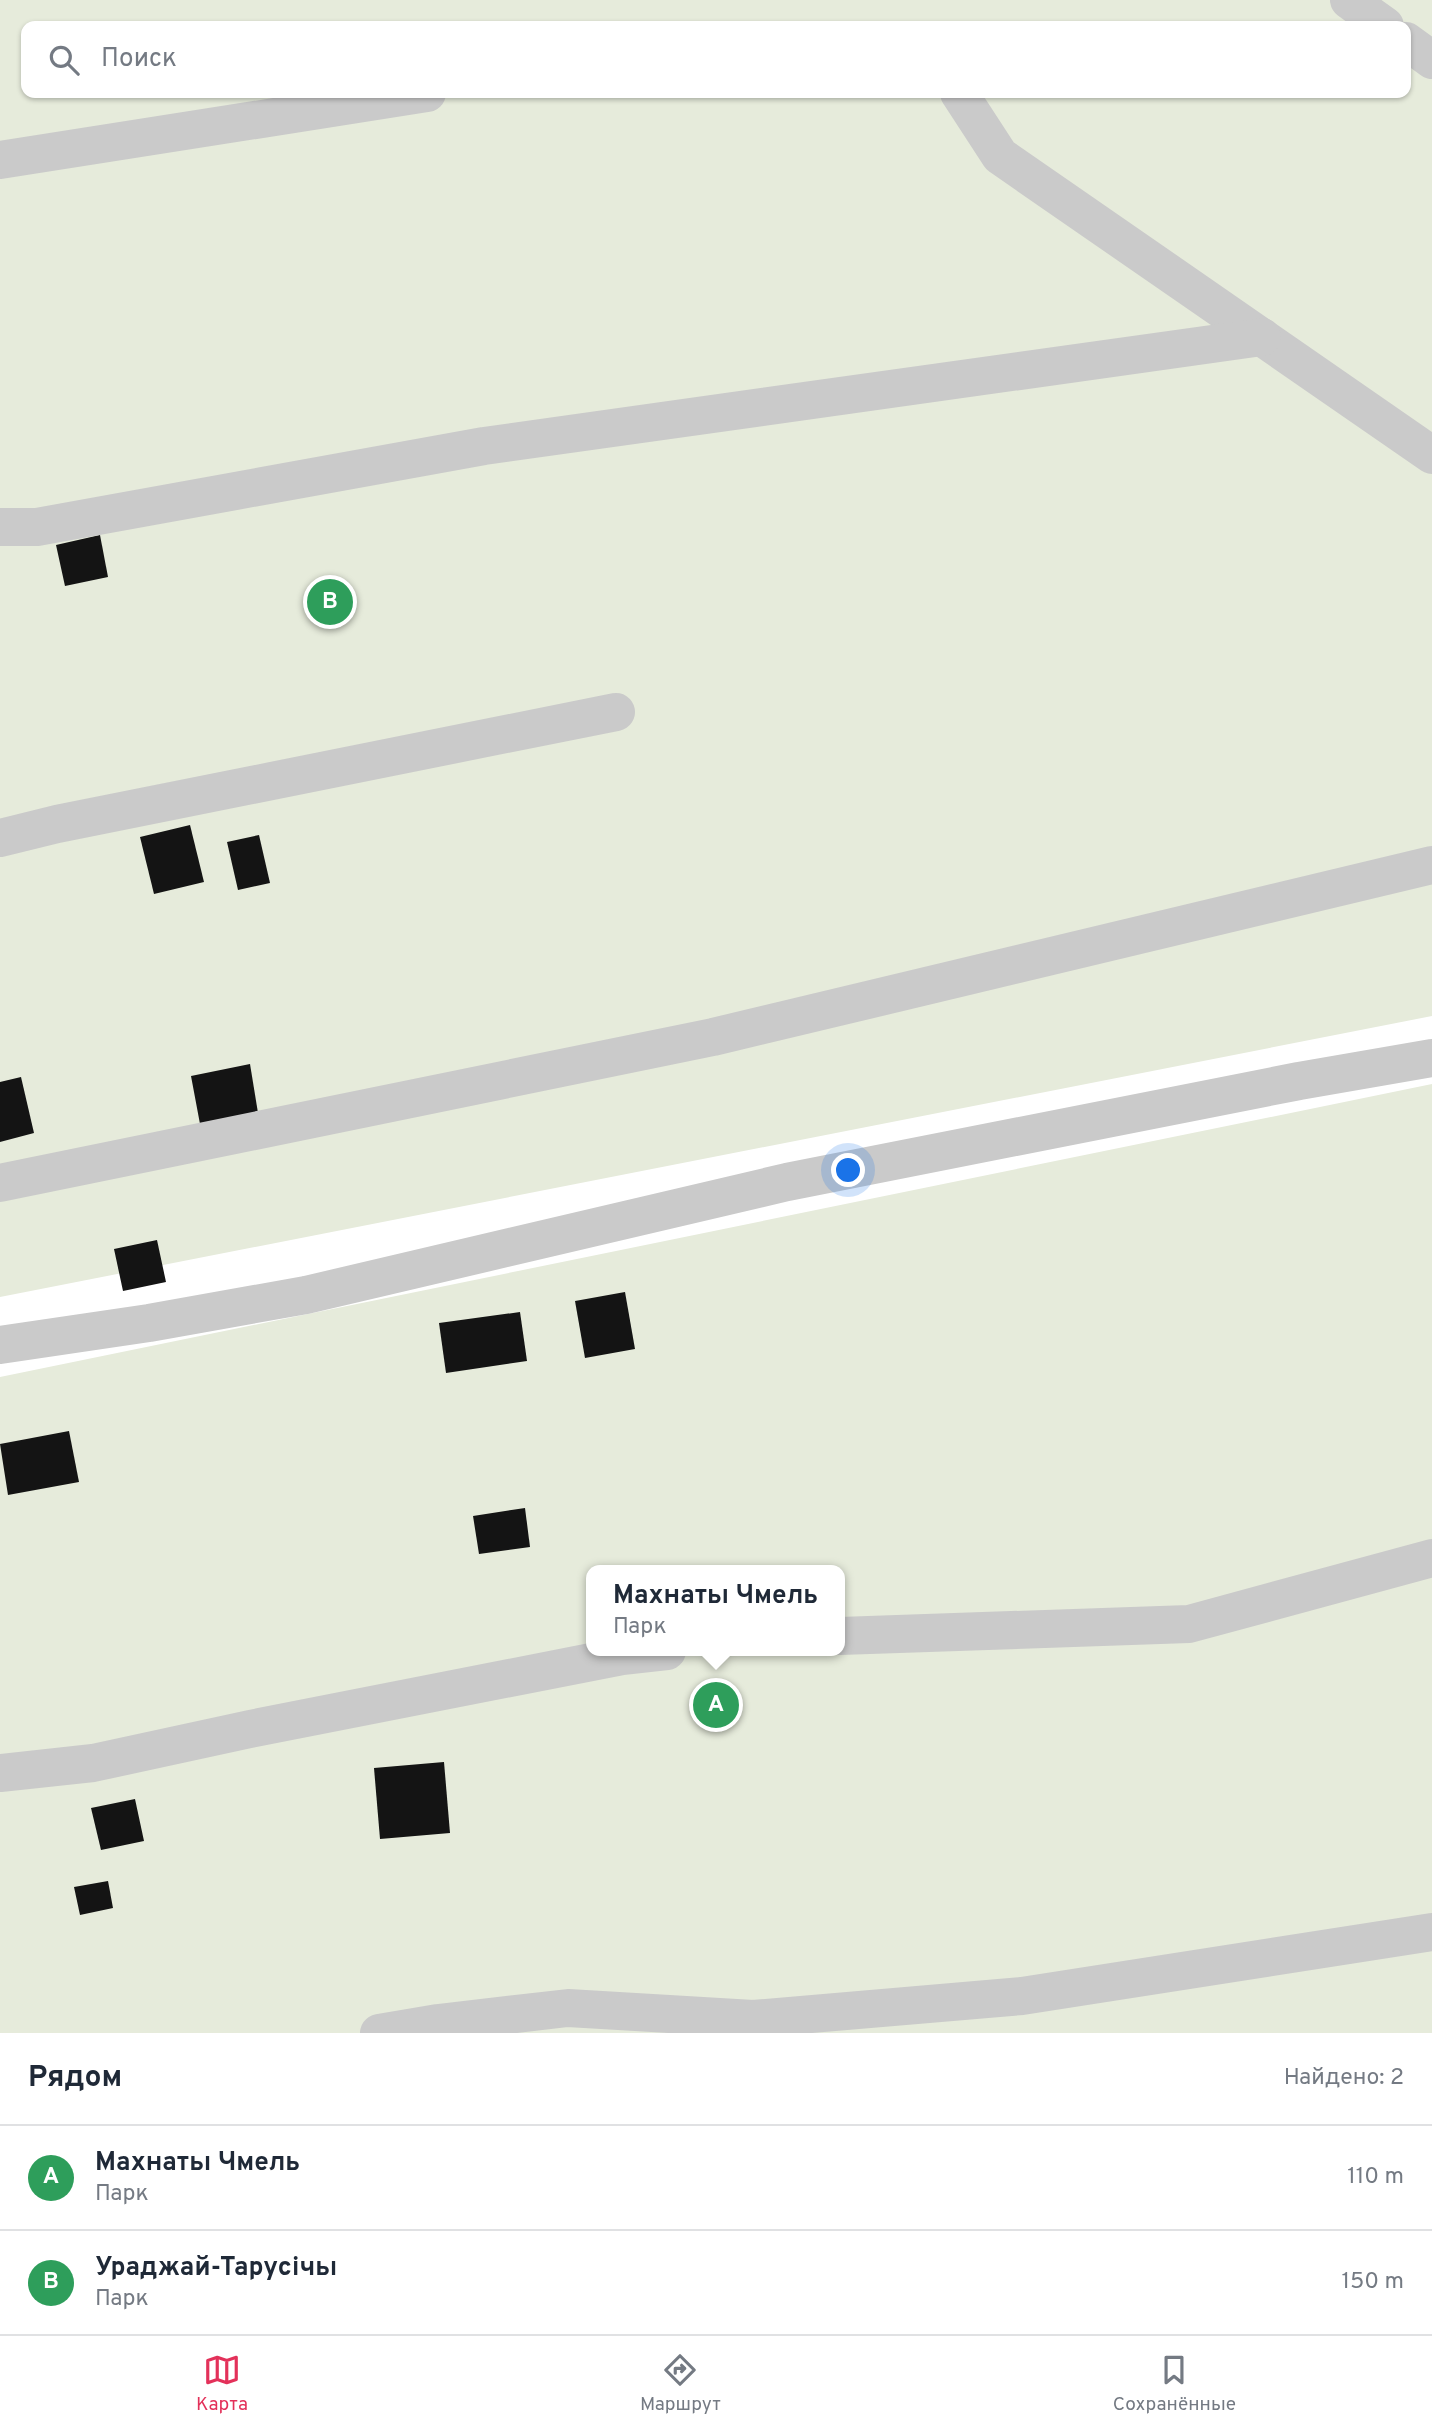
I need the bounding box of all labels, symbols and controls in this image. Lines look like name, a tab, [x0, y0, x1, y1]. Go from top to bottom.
search box	[21, 21, 1411, 98]
icon: search	[45, 41, 83, 79]
text: Поиск	[101, 43, 177, 76]
pin: B	[307, 576, 353, 628]
your location	[831, 1153, 865, 1187]
popup	[586, 1565, 845, 1656]
text: Махнаты Чмель	[613, 1580, 818, 1613]
text: Парк	[613, 1613, 667, 1642]
pin: A	[693, 1679, 739, 1731]
text: Рядом	[28, 2060, 122, 2097]
text: Найдено: 2	[1284, 2064, 1404, 2093]
text: Махнаты Чмель	[95, 2147, 300, 2180]
text: A	[43, 2163, 59, 2192]
text: 110 m	[1347, 2163, 1404, 2192]
text: Парк	[95, 2180, 149, 2209]
text: Ураджай-Тарусічы	[95, 2252, 337, 2285]
text: B	[43, 2268, 59, 2297]
text: 150 m	[1342, 2268, 1404, 2297]
text: Парк	[95, 2285, 149, 2314]
tab: Карта	[196, 2351, 248, 2417]
tab: Маршрут	[640, 2351, 721, 2417]
tab: Сохранённые	[1113, 2351, 1236, 2417]

